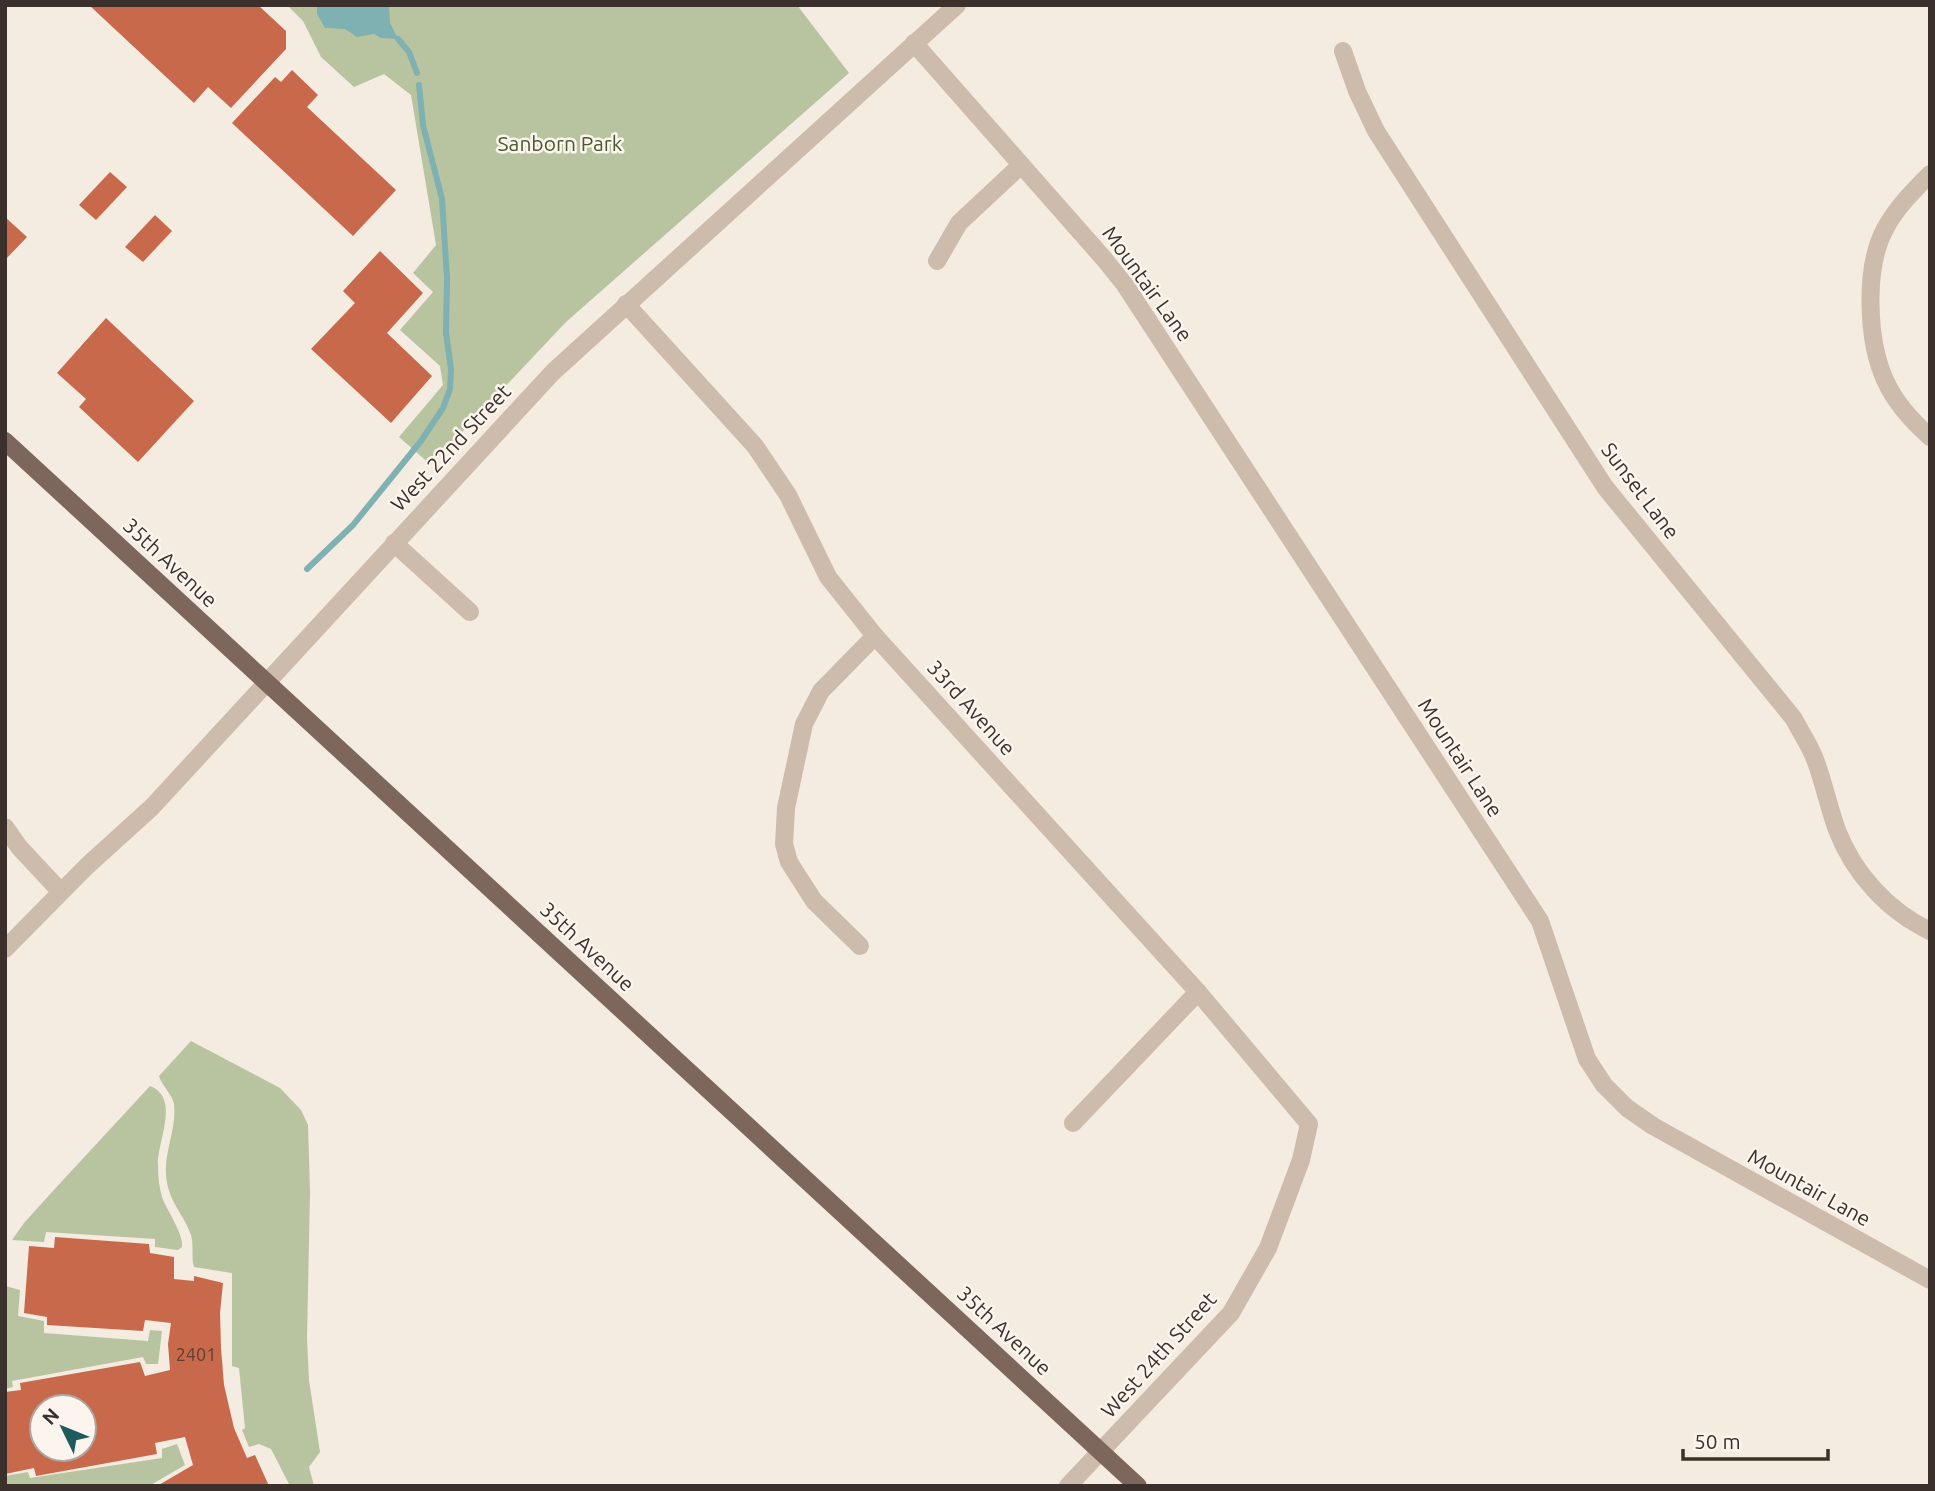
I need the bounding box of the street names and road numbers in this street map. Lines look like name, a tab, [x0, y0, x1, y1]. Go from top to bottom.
street label: Mountair Lane	[1098, 221, 1198, 346]
street label: West 22nd Street	[385, 379, 515, 516]
street label: Sunset Lane	[1597, 438, 1685, 543]
street label: 35th Avenue	[119, 513, 223, 612]
street label: 33rd Avenue	[923, 655, 1021, 760]
street label: Mountair Lane	[1414, 694, 1508, 821]
street label: 35th Avenue	[536, 897, 640, 996]
street label: Mountair Lane	[1744, 1144, 1875, 1231]
street label: 35th Avenue	[953, 1281, 1057, 1380]
street label: West 24th Street	[1096, 1287, 1221, 1422]

